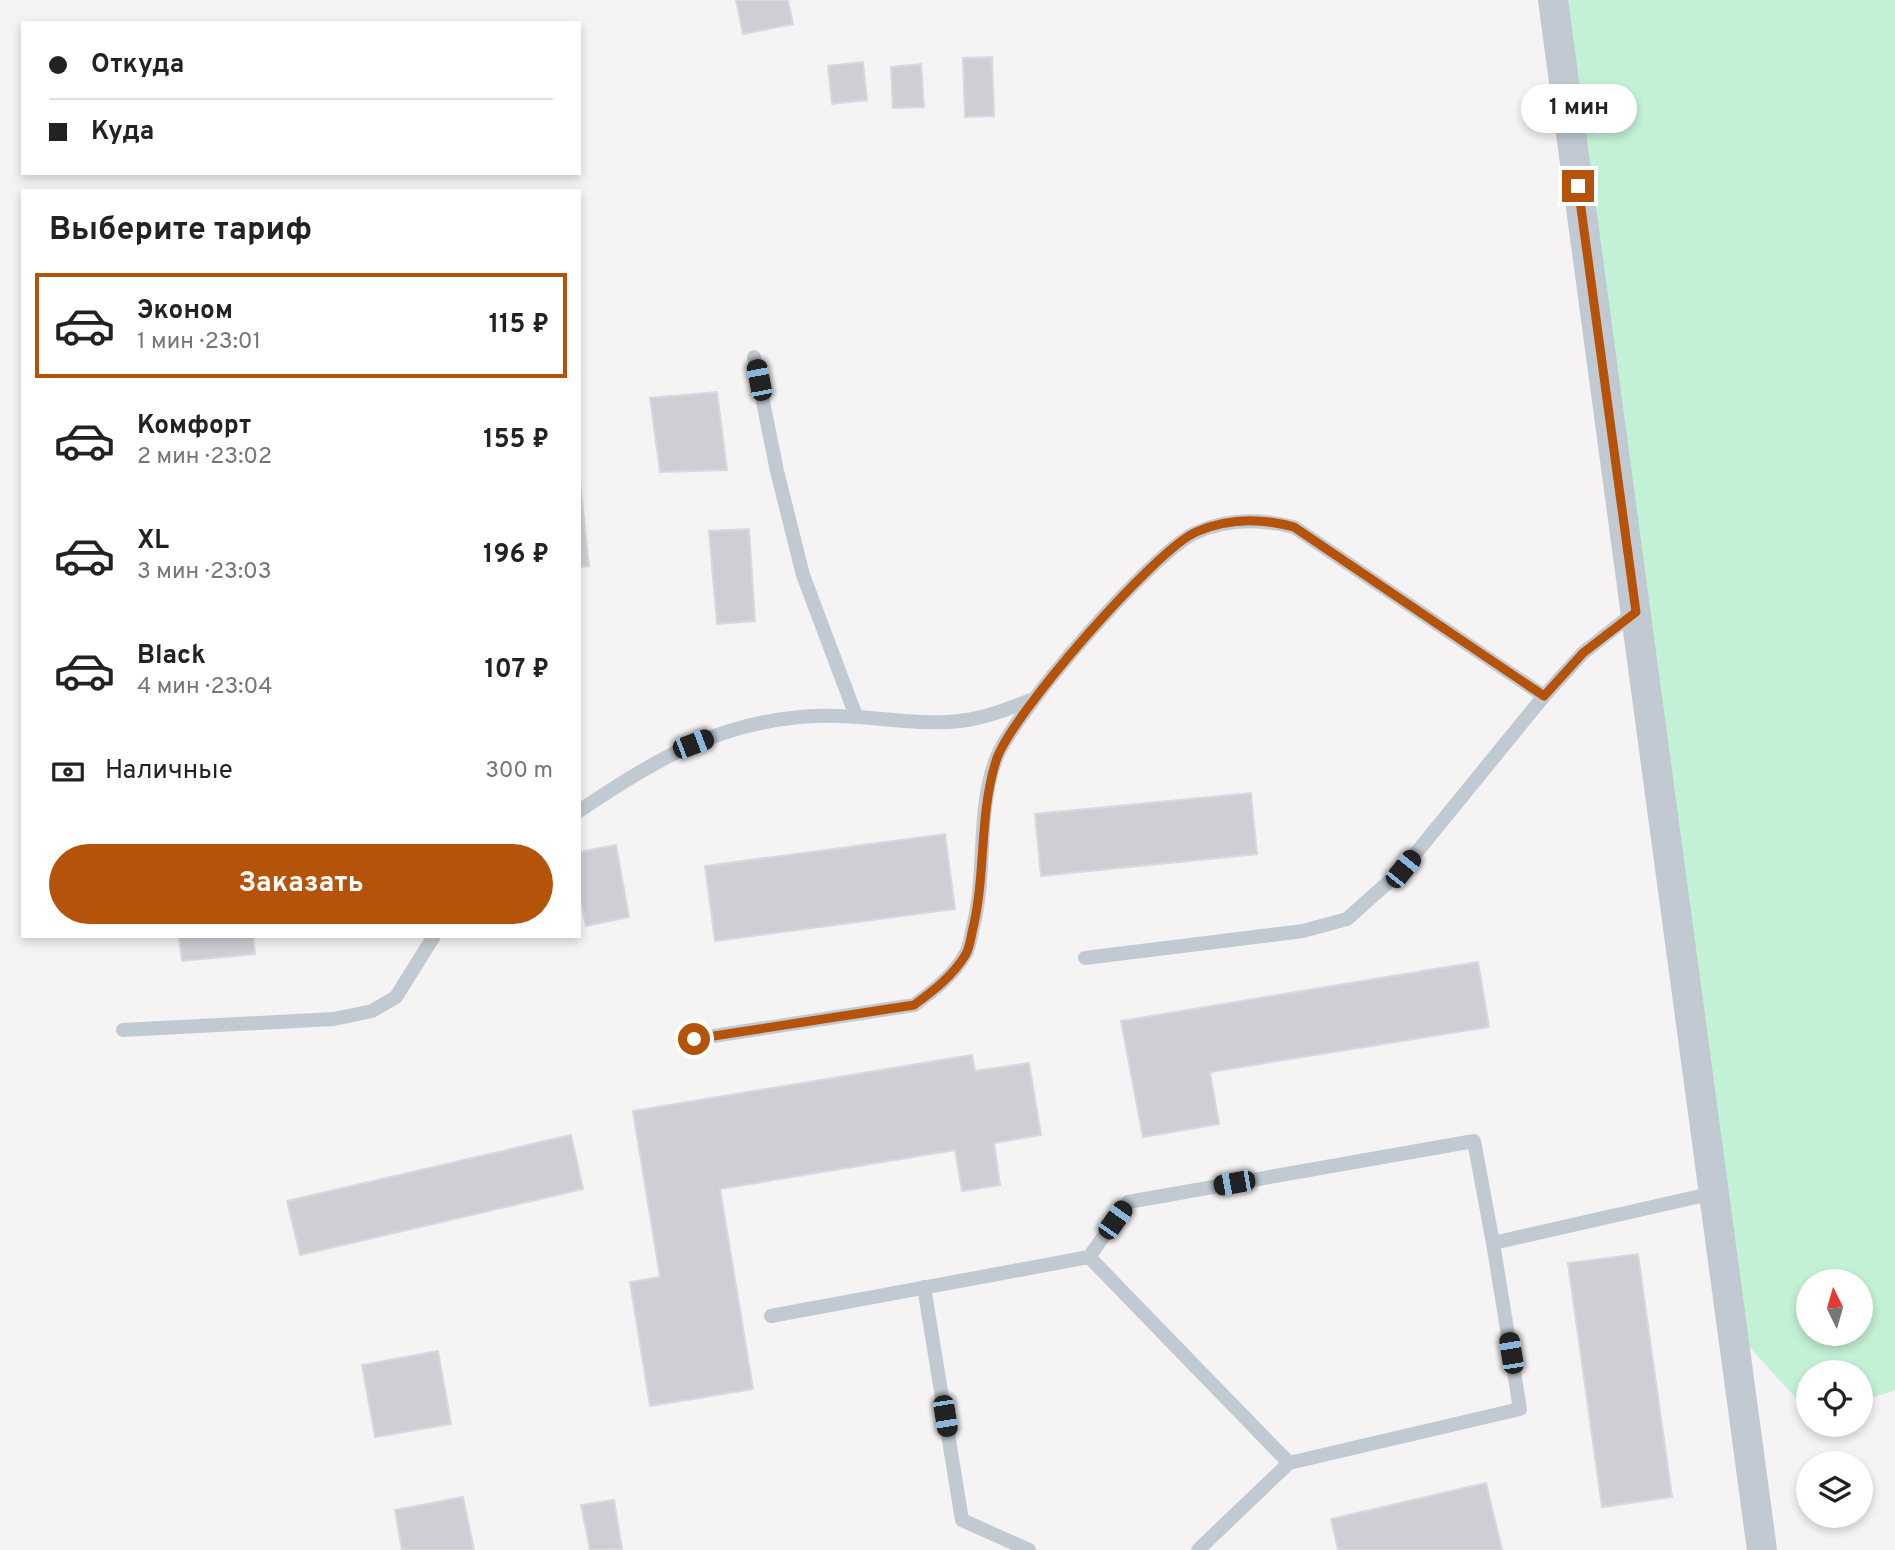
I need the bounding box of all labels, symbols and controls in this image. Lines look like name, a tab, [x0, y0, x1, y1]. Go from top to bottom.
text: Откуда	[91, 49, 184, 82]
callout: 1 мин	[1520, 85, 1636, 134]
text: 1 мин	[1549, 94, 1609, 123]
text: Куда	[91, 116, 154, 149]
route end	[1562, 170, 1594, 202]
text: Выберите тариф	[49, 211, 312, 251]
icon: car	[53, 294, 116, 357]
text: Эконом	[137, 295, 233, 328]
text: 115 ₽	[489, 309, 549, 342]
text: 1 мин · 23:01	[137, 328, 261, 357]
car	[745, 357, 774, 403]
icon: car	[53, 409, 116, 472]
text: Комфорт	[137, 410, 251, 443]
text: 155 ₽	[483, 424, 549, 457]
text: 2 мин · 23:02	[137, 443, 272, 472]
icon: car	[53, 524, 116, 587]
text: XL	[137, 525, 169, 558]
text: 196 ₽	[483, 539, 549, 572]
text: 3 мин · 23:03	[137, 558, 272, 587]
icon: car	[53, 639, 116, 702]
text: Black	[137, 640, 206, 673]
text: 107 ₽	[484, 654, 549, 687]
text: 4 мин · 23:04	[137, 673, 273, 702]
car	[670, 727, 717, 761]
icon: cash	[49, 753, 87, 791]
text: Наличные	[105, 755, 233, 788]
text: 300 m	[485, 757, 553, 786]
button: Заказать	[49, 844, 553, 924]
car	[1382, 846, 1425, 892]
route start	[678, 1023, 710, 1055]
car	[1212, 1169, 1257, 1197]
car	[1095, 1197, 1136, 1243]
north arrow	[1796, 1269, 1872, 1346]
map controls	[1796, 1269, 1873, 1528]
car	[1498, 1331, 1525, 1375]
button: locate	[1796, 1360, 1873, 1437]
car	[932, 1394, 959, 1438]
button: layers	[1796, 1451, 1873, 1528]

